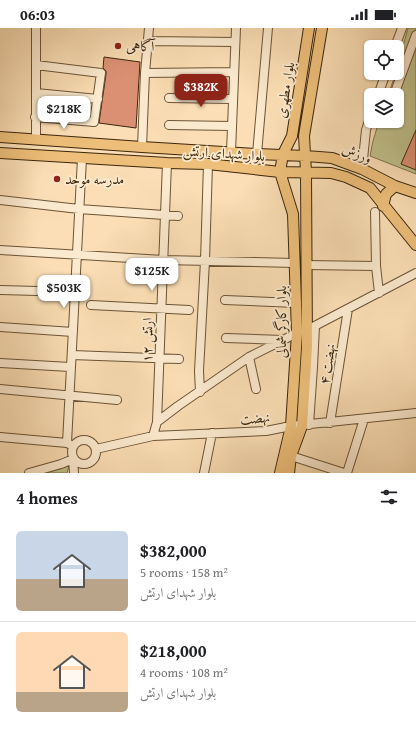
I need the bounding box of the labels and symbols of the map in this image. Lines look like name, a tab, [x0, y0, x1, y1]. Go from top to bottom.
place label: آگاهی	[126, 36, 156, 56]
marker: آگاهی	[113, 41, 123, 51]
street label: بلوار مطهری	[271, 60, 299, 119]
pin: $382K	[173, 74, 229, 108]
pin: $218K	[36, 96, 92, 130]
street label: ورزش	[339, 138, 375, 168]
street label: بلوار شهدای ارتش	[182, 140, 266, 166]
place label: مدرسه موحد	[65, 169, 124, 189]
marker: مدرسه موحد	[52, 174, 62, 184]
pin: $125K	[124, 258, 180, 292]
pin: $503K	[36, 275, 92, 309]
street label: بلوار کارگر شمالی	[271, 285, 291, 358]
street label: ارتش ۱۲	[137, 318, 157, 362]
street label: نهضت ۴	[314, 342, 340, 386]
street label: نهضت	[239, 407, 271, 429]

